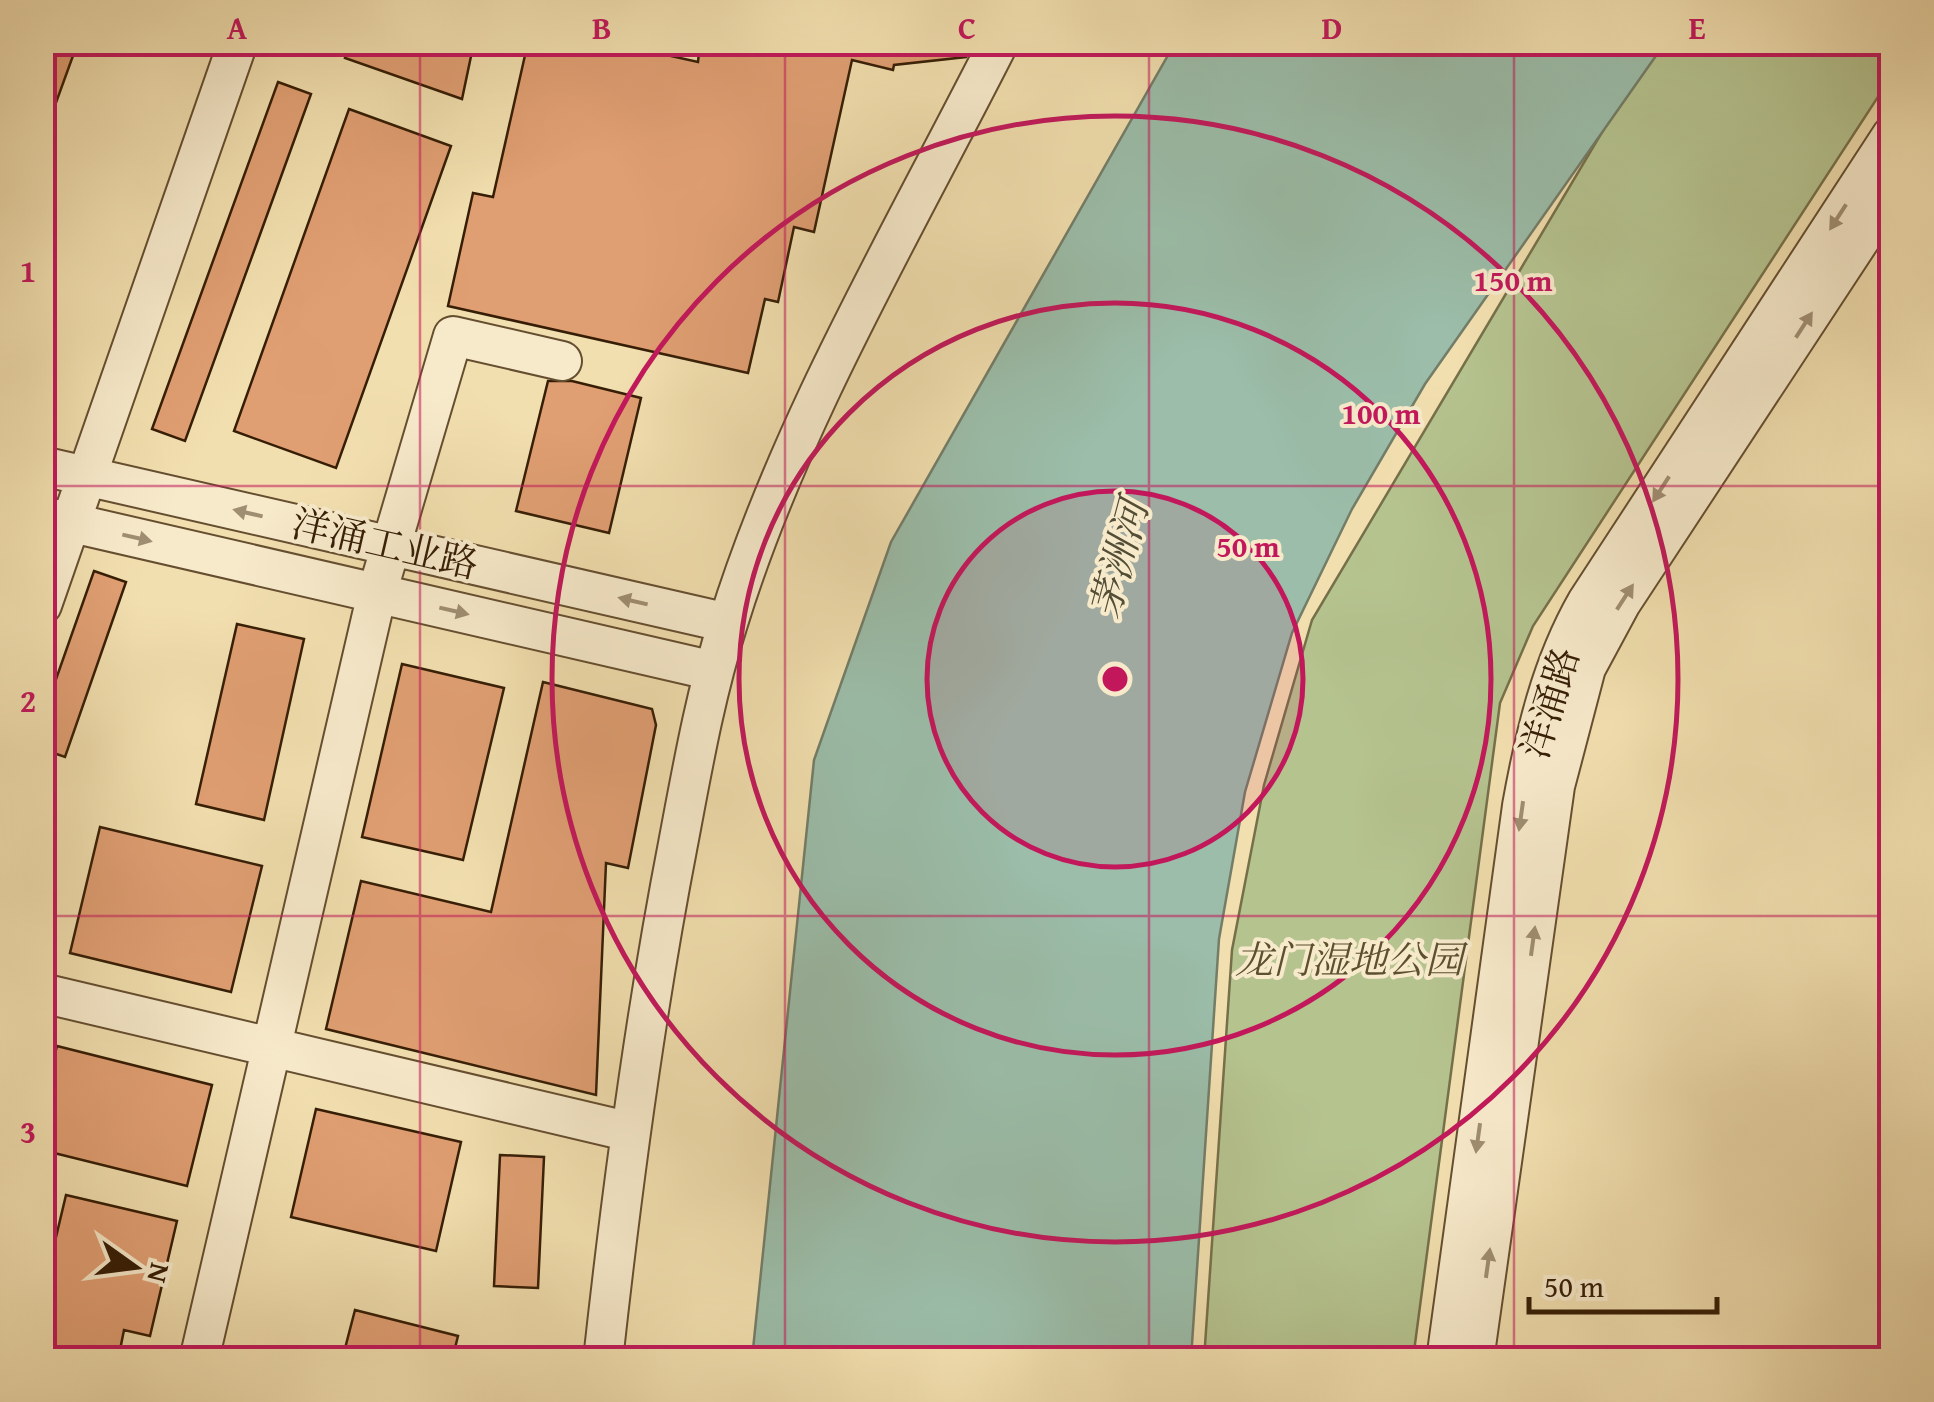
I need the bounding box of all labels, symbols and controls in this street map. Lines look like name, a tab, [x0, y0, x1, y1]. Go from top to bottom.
text: A	[227, 4, 248, 51]
text: B	[592, 4, 612, 51]
text: C	[958, 4, 976, 51]
text: D	[1322, 4, 1342, 51]
text: E	[1688, 4, 1706, 51]
one-way arrow	[1830, 203, 1848, 230]
text: 1	[20, 247, 36, 294]
text: 150 m	[1474, 258, 1553, 302]
one-way arrow	[1794, 312, 1812, 339]
text: 100 m	[1342, 391, 1421, 435]
one-way arrow	[1652, 475, 1670, 502]
water label: 茅洲河	[1074, 487, 1164, 624]
street label: 洋涌工业路	[286, 494, 484, 592]
one-way arrow	[232, 505, 263, 520]
text: 50 m	[1216, 524, 1280, 568]
one-way arrow	[122, 531, 153, 546]
one-way arrow	[1616, 583, 1634, 611]
one-way arrow	[617, 593, 648, 608]
one-way arrow	[439, 604, 470, 619]
street label: 洋涌路	[1506, 640, 1592, 765]
centre of rings	[1097, 661, 1133, 697]
text: 2	[20, 677, 36, 724]
one-way arrow	[1513, 800, 1529, 832]
one-way arrow	[1526, 925, 1542, 957]
park label: 龙门湿地公园	[1235, 931, 1469, 987]
text: 3	[20, 1108, 36, 1155]
one-way arrow	[1469, 1122, 1485, 1154]
north arrow	[85, 1217, 185, 1317]
one-way arrow	[1481, 1247, 1497, 1278]
scale bar	[1529, 1252, 1716, 1314]
text: N	[138, 1259, 182, 1287]
text: 50 m	[1544, 1264, 1604, 1308]

